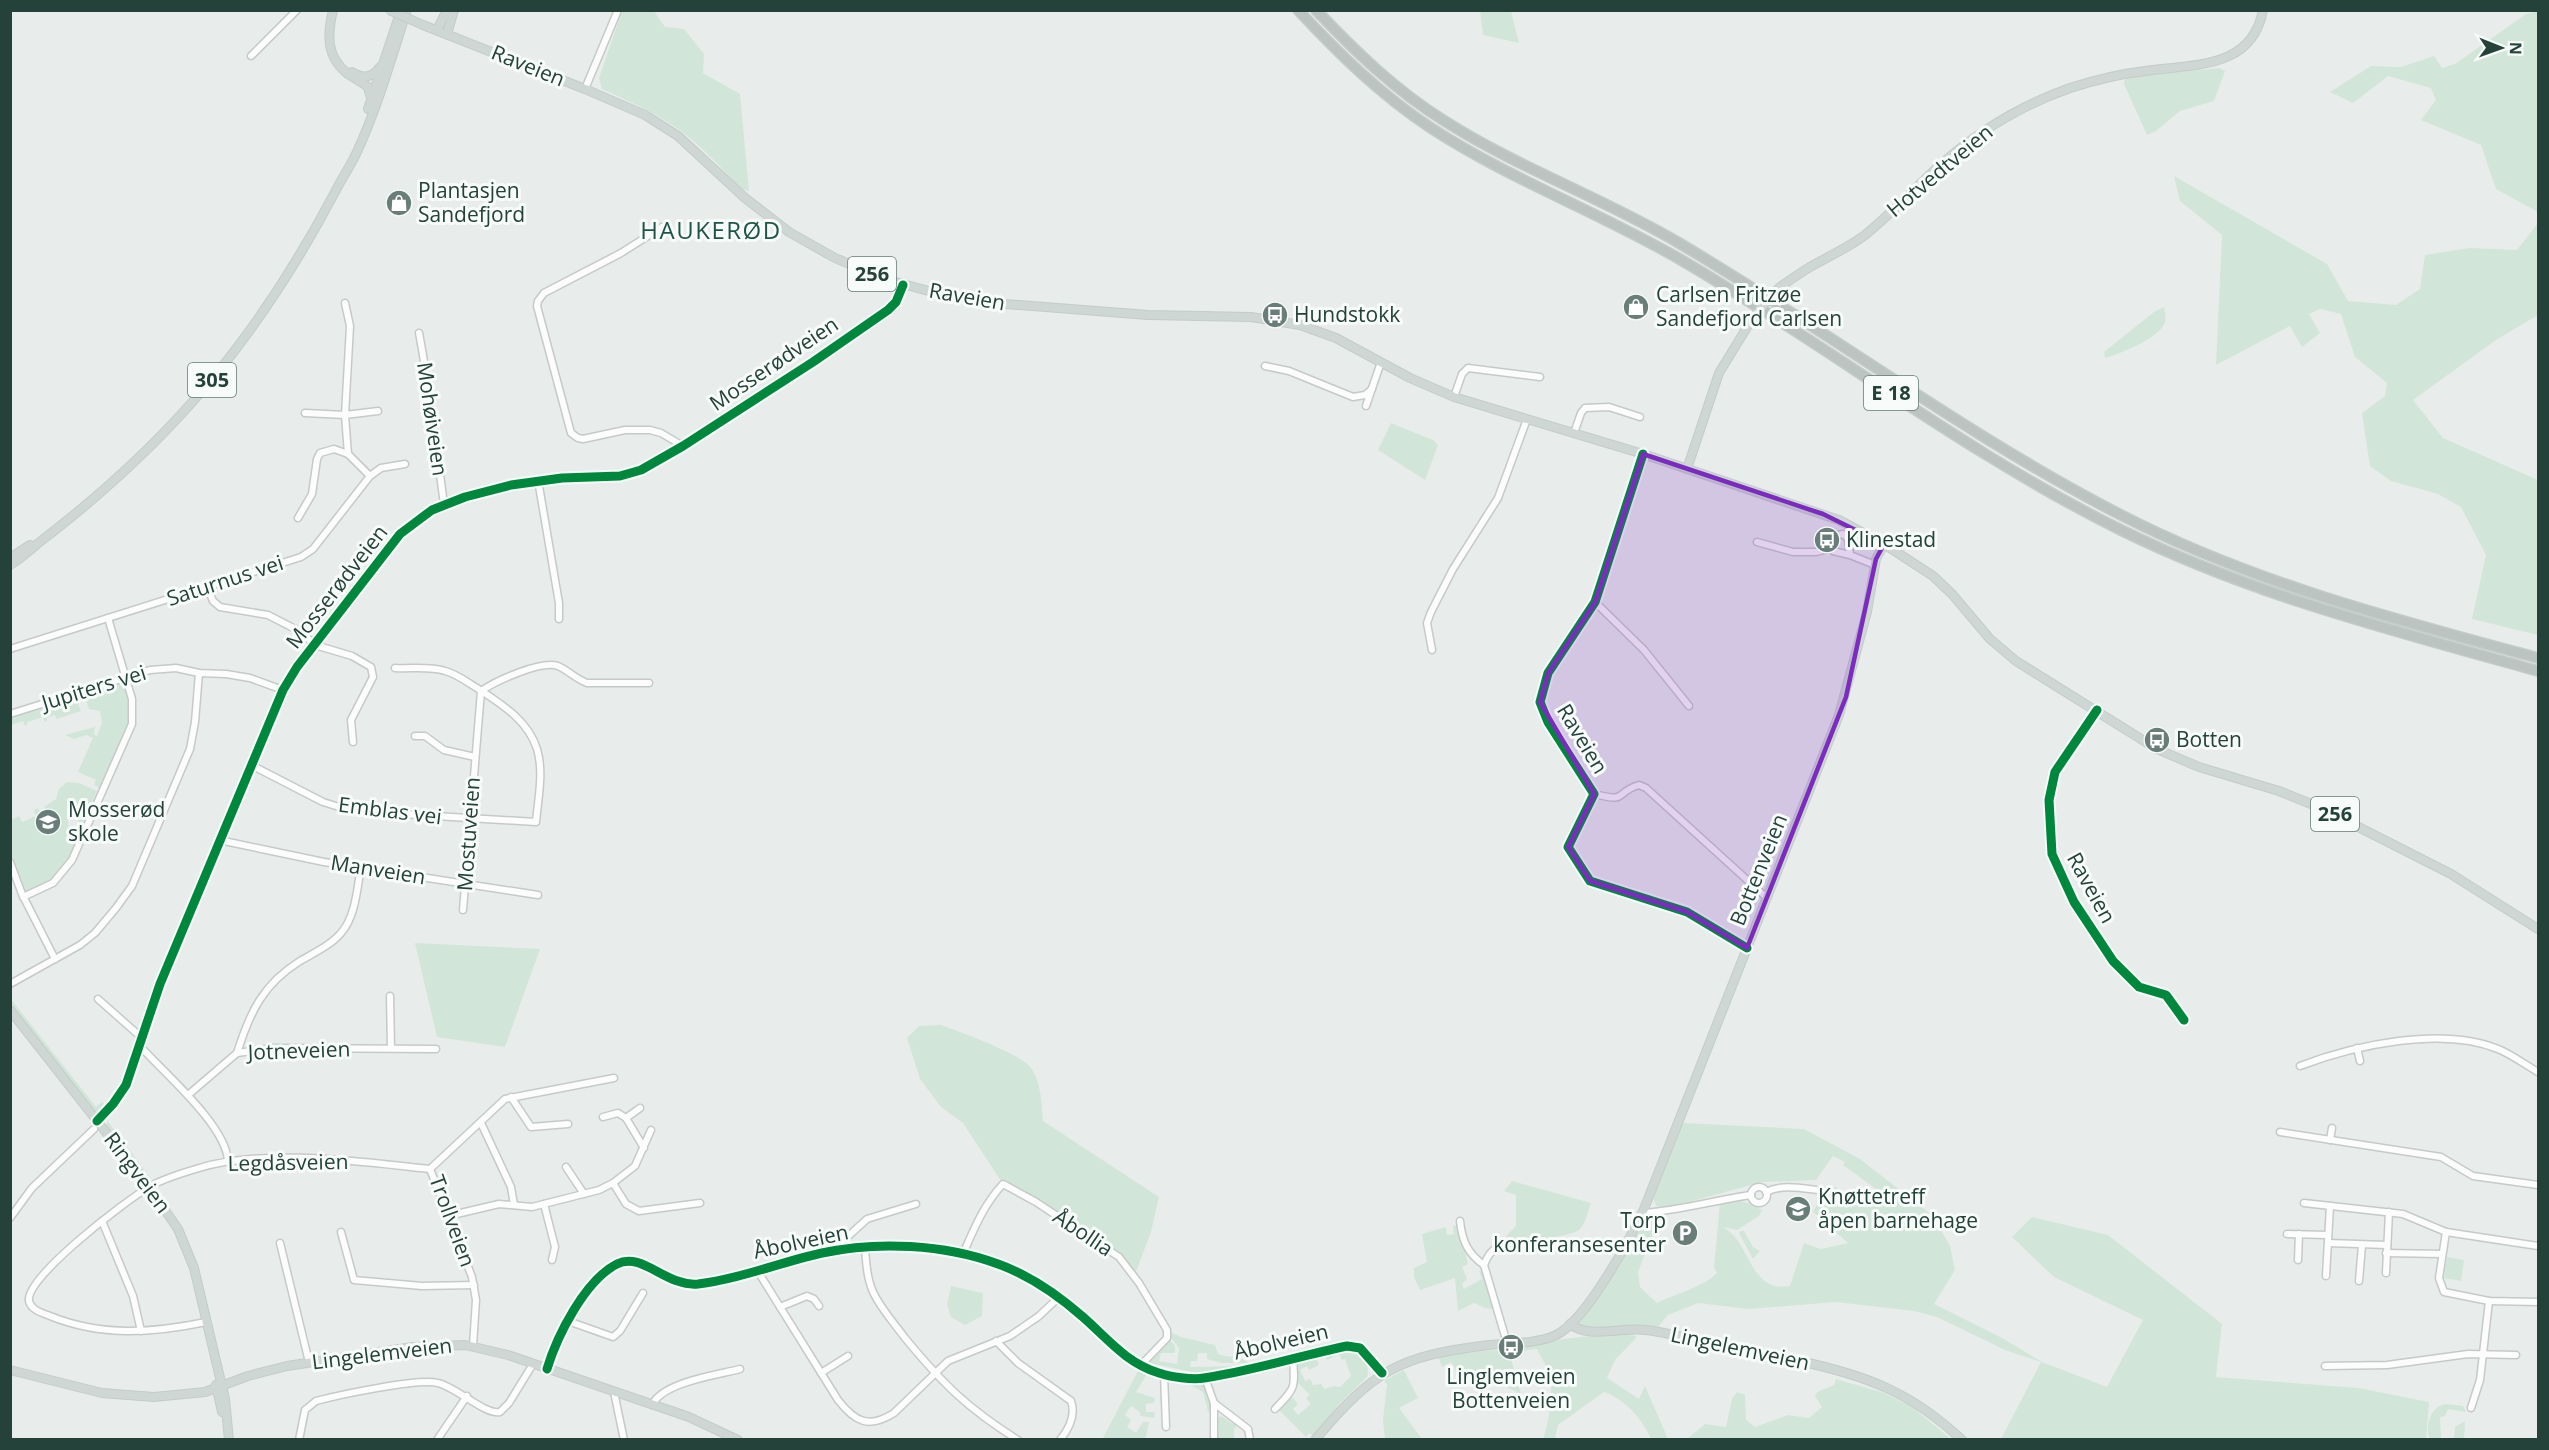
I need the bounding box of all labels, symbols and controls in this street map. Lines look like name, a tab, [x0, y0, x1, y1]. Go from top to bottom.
north arrow	[2471, 18, 2531, 78]
street label: Raveien	[487, 38, 569, 92]
text: N	[2505, 42, 2527, 55]
street label: Hotvedtveien	[1880, 118, 1998, 223]
place label: Plantasjen Sandefjord	[418, 176, 525, 228]
shop icon: Plantasjen Sandefjord	[384, 188, 414, 218]
district label: HAUKERØD	[640, 213, 782, 246]
road number: 256	[848, 257, 896, 291]
street label: Raveien	[927, 276, 1007, 316]
place label: Carlsen Fritzøe Sandefjord Carlsen	[1656, 280, 1842, 332]
shop icon: Carlsen Fritzøe Sandefjord Carlsen	[1621, 292, 1651, 322]
bus stop icon: Hundstokk	[1260, 300, 1290, 330]
place label: Hundstokk	[1294, 300, 1400, 328]
street label: Mosserødveien	[704, 310, 843, 417]
street label: Mohøiveien	[411, 360, 455, 478]
road number: 305	[188, 363, 236, 397]
road number: E 18	[1864, 376, 1918, 410]
street label: Mosserødveien	[279, 519, 393, 654]
bus stop icon: Klinestad	[1812, 525, 1842, 555]
place label: Klinestad	[1846, 525, 1936, 553]
street label: Saturnus vei	[163, 548, 287, 612]
street label: Jupiters vei	[36, 658, 149, 717]
street label: Raveien	[1551, 698, 1615, 779]
bus stop icon: Botten	[2142, 725, 2172, 755]
place label: Botten	[2176, 725, 2242, 753]
street label: Mostuveien	[450, 776, 486, 892]
street label: Emblas vei	[337, 790, 443, 830]
place label: Mosserød skole	[68, 795, 165, 847]
road number: 256	[2311, 797, 2359, 831]
school or university icon: Mosserød skole	[33, 807, 63, 837]
street label: Bottenveien	[1723, 810, 1793, 930]
street label: Raveien	[2061, 847, 2123, 928]
street label: Manveien	[329, 848, 428, 890]
street label: Jotneveien	[245, 1034, 351, 1066]
street label: Ringveien	[98, 1126, 178, 1219]
street label: Legdåsveien	[227, 1147, 349, 1177]
street label: Trollveien	[423, 1171, 482, 1270]
place label: Knøttetreff åpen barnehage	[1818, 1182, 1978, 1234]
school or university icon: Knøttetreff åpen barnehage	[1783, 1194, 1813, 1224]
street label: Åbollia	[1048, 1202, 1119, 1262]
place label: Torp konferansesenter	[1493, 1206, 1666, 1258]
street label: Åbolveien	[751, 1217, 851, 1265]
parking icon: Torp konferansesenter	[1670, 1218, 1700, 1248]
street label: Åbolveien	[1231, 1317, 1331, 1366]
street label: Lingelemveien	[1668, 1320, 1812, 1376]
street label: Lingelemveien	[310, 1331, 454, 1376]
bus stop icon: Linglemveien Bottenveien	[1496, 1332, 1526, 1362]
place label: Linglemveien Bottenveien	[1446, 1362, 1576, 1414]

